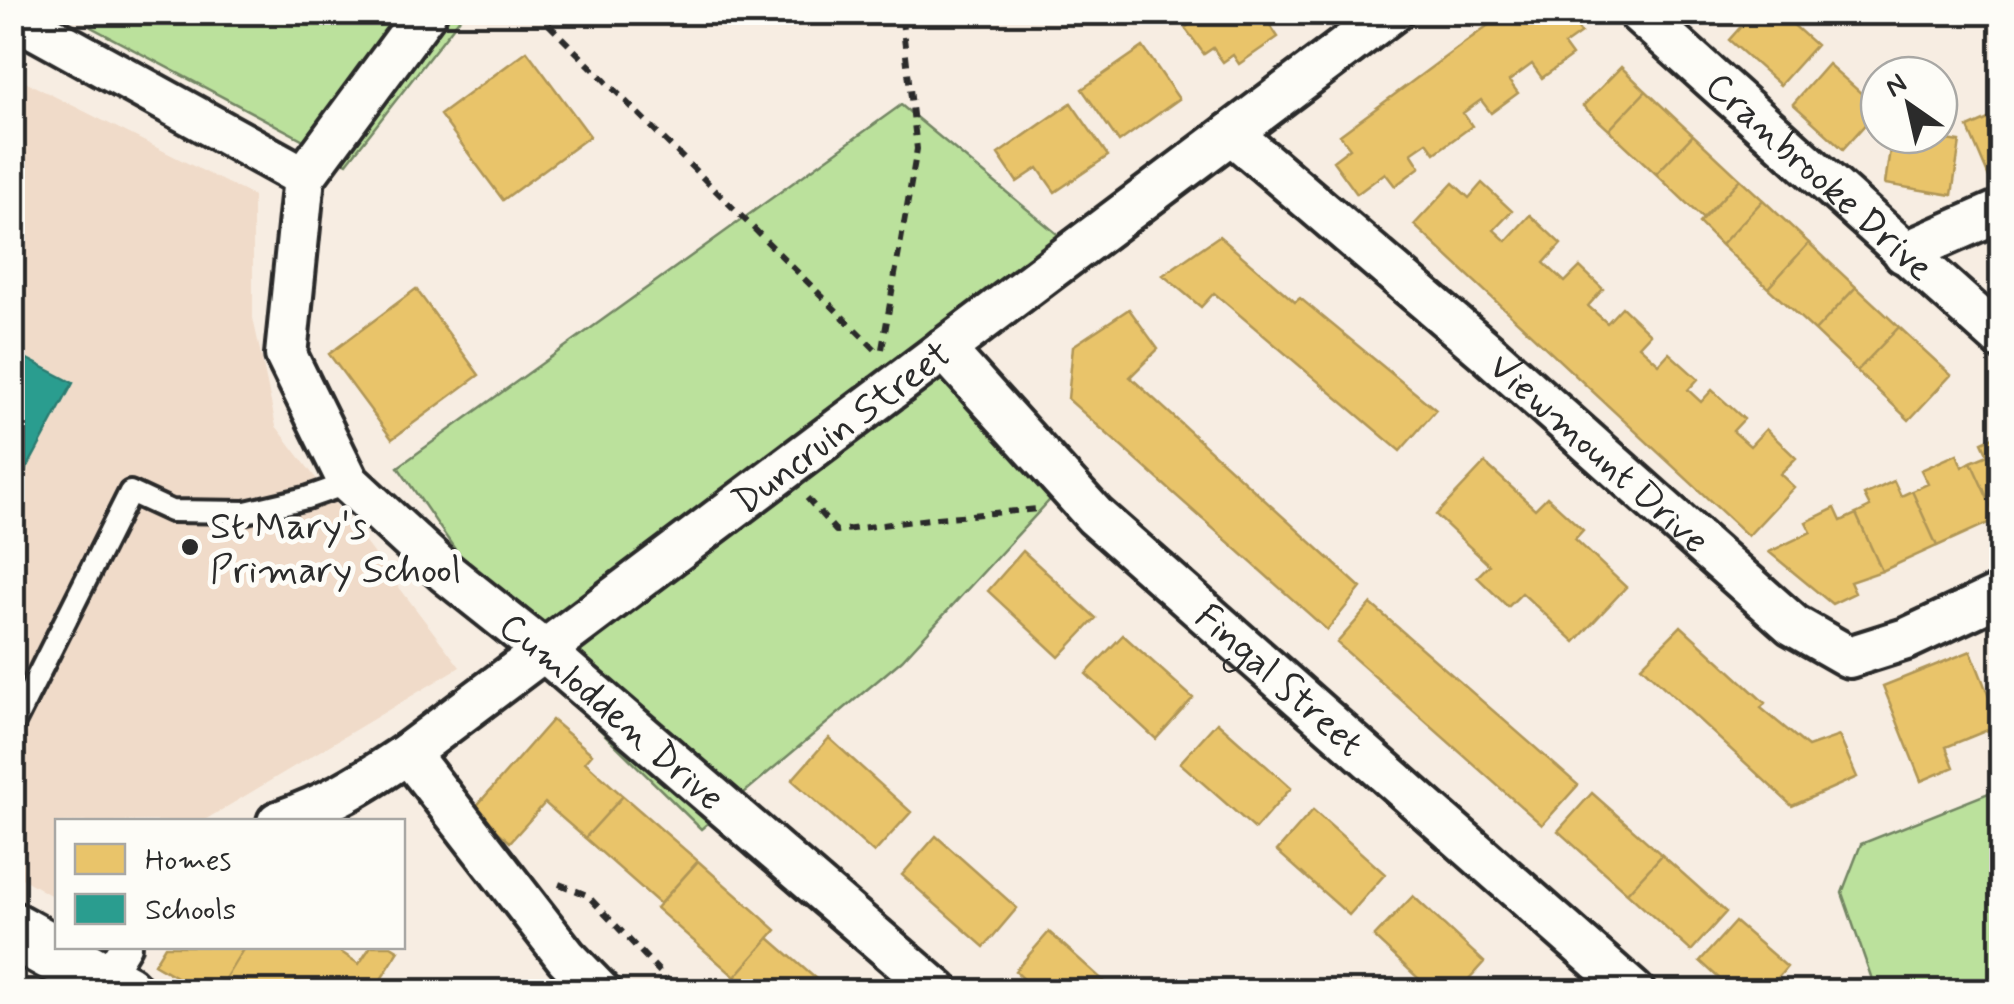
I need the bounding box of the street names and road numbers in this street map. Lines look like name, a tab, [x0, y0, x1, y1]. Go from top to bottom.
street label: Cranbrooke Drive	[1694, 62, 1943, 293]
street label: Duncruin Street	[724, 331, 962, 527]
street label: Viewmount Drive	[1478, 343, 1719, 566]
street label: Fingal Street	[1184, 594, 1373, 769]
street label: Cumlodden Drive	[488, 603, 734, 823]

